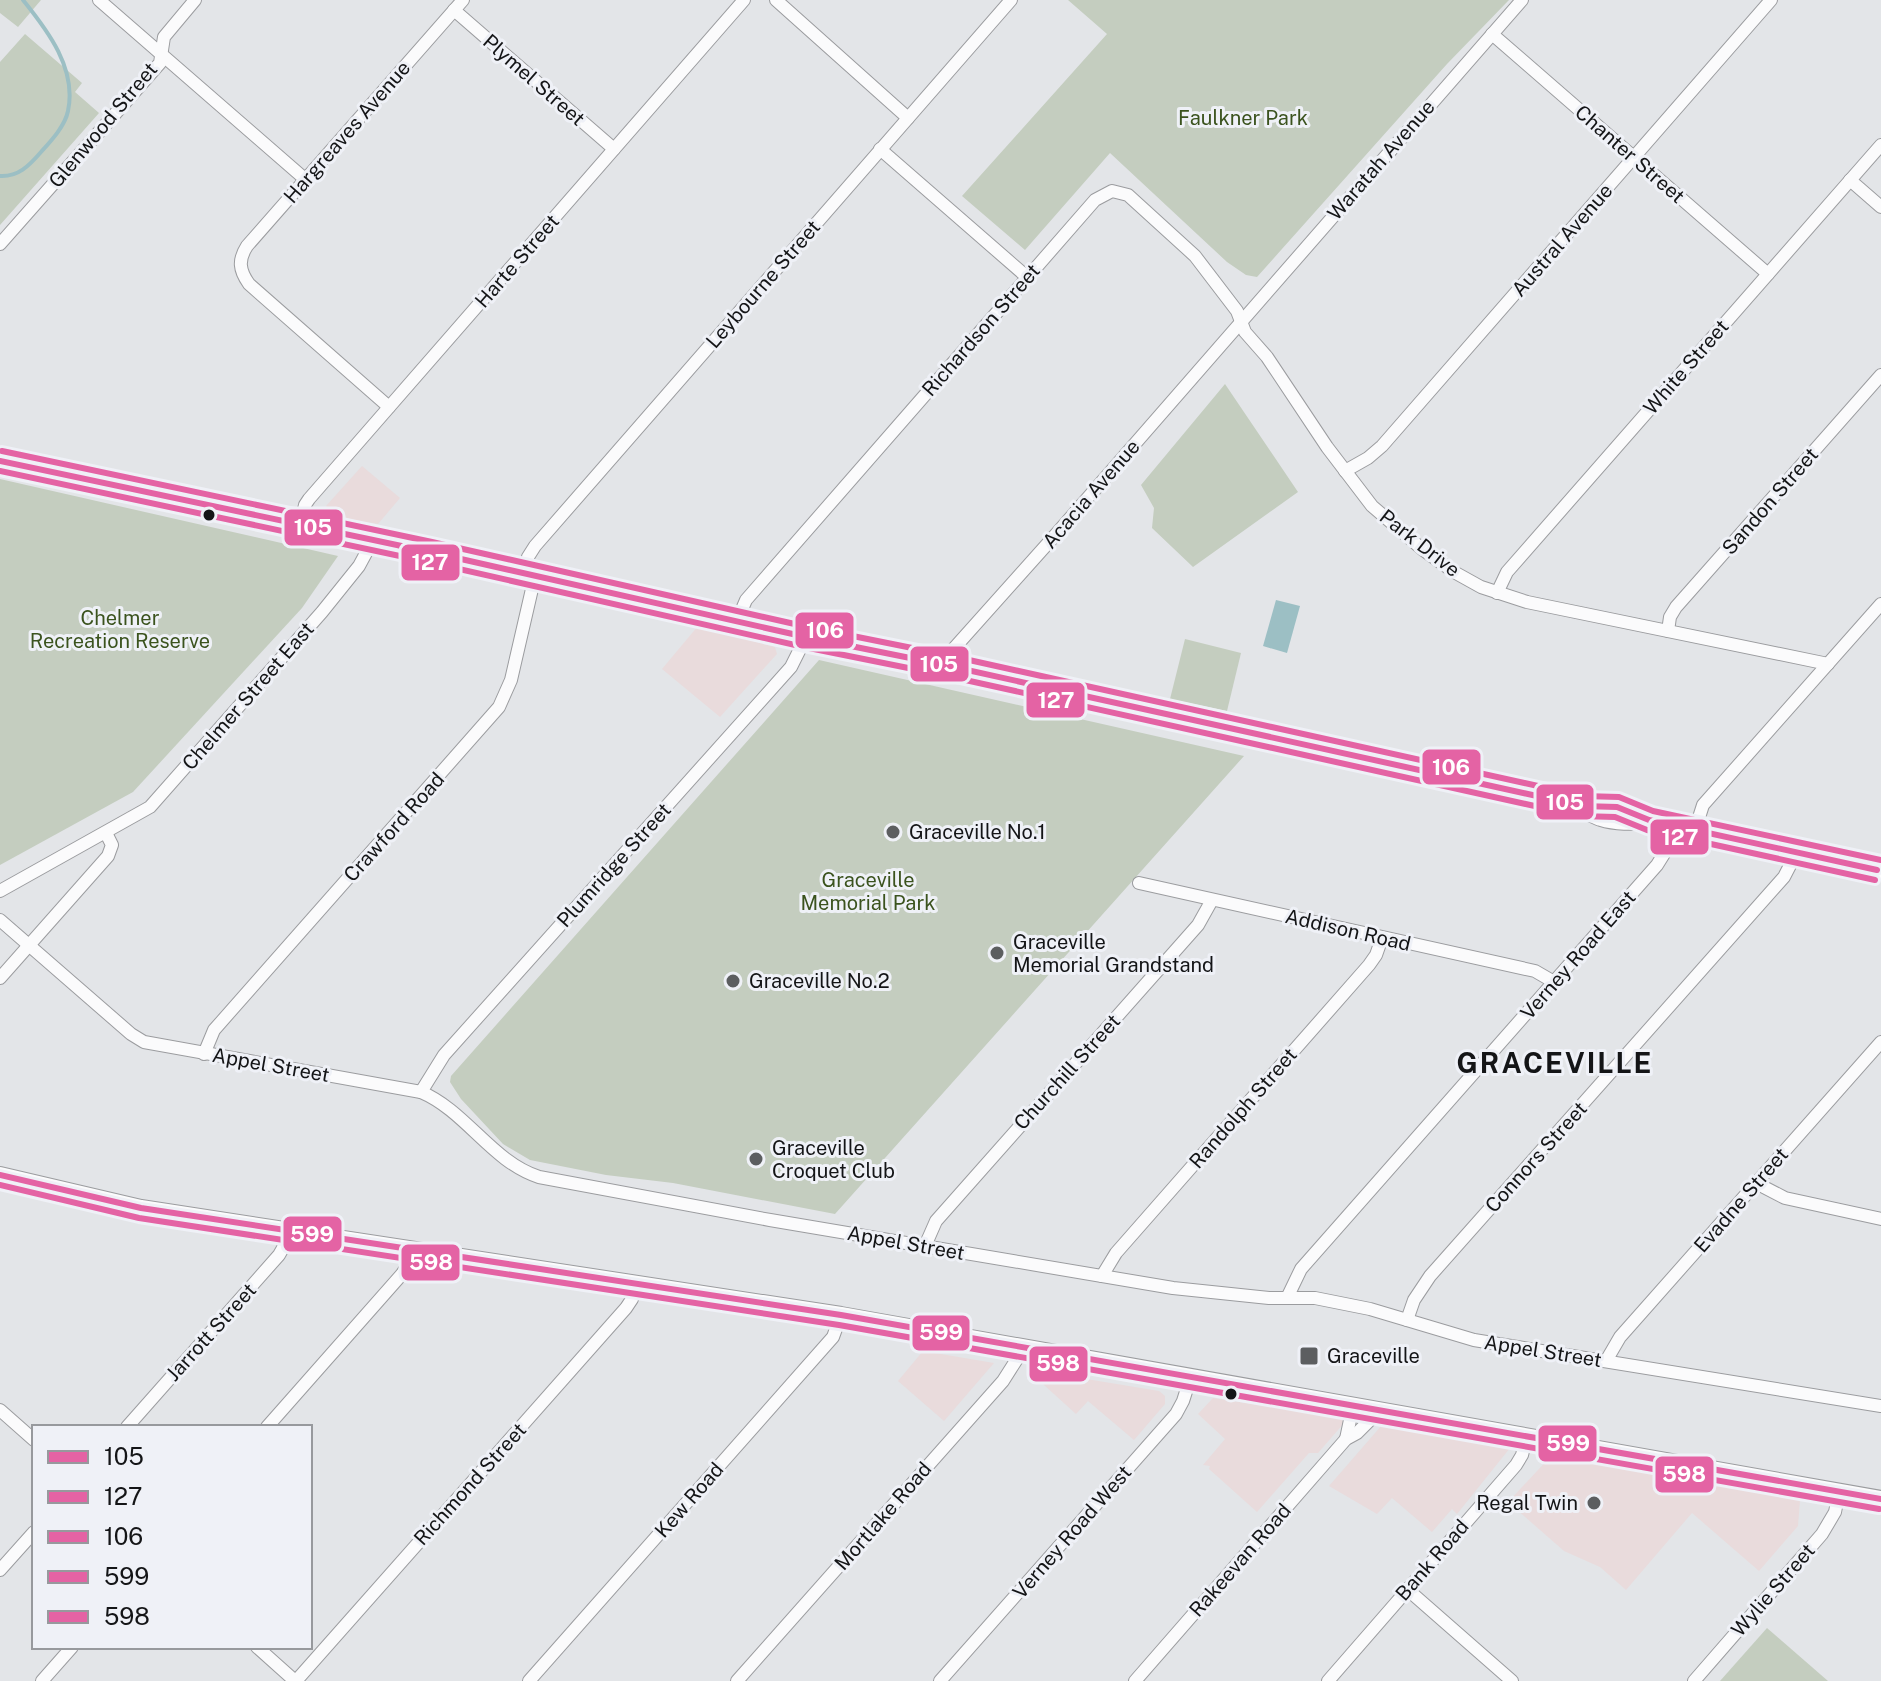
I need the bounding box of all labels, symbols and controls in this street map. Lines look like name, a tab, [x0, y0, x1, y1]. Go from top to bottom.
street label: Plymel Street	[478, 29, 590, 131]
street label: Hargreaves Avenue	[279, 56, 415, 208]
street label: Glenwood Street	[44, 58, 162, 192]
street label: Waratah Avenue	[1322, 95, 1440, 225]
street label: Chanter Street	[1570, 100, 1690, 208]
park label: Faulkner Park	[1178, 106, 1308, 130]
street label: Austral Avenue	[1507, 179, 1617, 301]
street label: Harte Street	[470, 209, 564, 313]
street label: Leybourne Street	[701, 215, 825, 353]
street label: Richardson Street	[917, 259, 1045, 401]
street label: White Street	[1638, 315, 1734, 419]
street label: Acacia Avenue	[1037, 435, 1145, 553]
street label: Sandon Street	[1717, 443, 1823, 559]
street label: Park Drive	[1375, 504, 1465, 582]
unlabelled marker	[201, 507, 217, 523]
line badge: 105	[283, 508, 344, 547]
text: 105	[294, 514, 332, 540]
line badge: 127	[400, 543, 461, 582]
text: 127	[411, 549, 449, 575]
park label: Chelmer Recreation Reserve	[30, 606, 210, 653]
line badge: 106	[794, 611, 855, 650]
street label: Chelmer Street East	[177, 617, 319, 775]
text: 106	[806, 617, 844, 643]
line badge: 105	[909, 645, 970, 683]
text: 105	[920, 651, 958, 677]
line badge: 127	[1025, 681, 1086, 719]
text: 127	[1037, 687, 1075, 713]
line badge: 106	[1421, 748, 1482, 786]
text: 106	[1432, 754, 1470, 780]
street label: Crawford Road	[339, 767, 449, 887]
line badge: 105	[1535, 783, 1595, 821]
text: 105	[1546, 789, 1584, 815]
street label: Plumridge Street	[552, 798, 676, 932]
line badge: 127	[1649, 818, 1710, 856]
place label: Graceville No.1	[909, 820, 1046, 844]
marker: Graceville No.1	[884, 823, 902, 841]
text: 127	[1661, 824, 1699, 850]
park label: Graceville Memorial Park	[801, 868, 935, 915]
street label: Verney Road East	[1515, 886, 1641, 1024]
street label: Addison Road	[1283, 904, 1413, 956]
place label: Graceville Memorial Grandstand	[1013, 930, 1214, 977]
marker: Graceville Memorial Grandstand	[988, 944, 1006, 962]
place label: Graceville No.2	[749, 969, 890, 993]
marker: Graceville No.2	[724, 972, 742, 990]
street label: Churchill Street	[1009, 1009, 1125, 1135]
street label: Appel Street	[210, 1043, 332, 1087]
street label: Randolph Street	[1184, 1043, 1302, 1173]
district label: GRACEVILLE	[1457, 1046, 1653, 1079]
street label: Connors Street	[1480, 1097, 1592, 1217]
place label: Graceville Croquet Club	[772, 1136, 895, 1183]
street label: Evadne Street	[1689, 1143, 1793, 1257]
marker: Graceville Croquet Club	[747, 1150, 765, 1168]
line badge: 599	[282, 1215, 343, 1253]
text: 599	[290, 1221, 334, 1247]
street label: Appel Street	[845, 1221, 967, 1265]
line badge: 598	[400, 1243, 461, 1282]
text: 598	[409, 1249, 453, 1275]
street label: Jarrott Street	[161, 1278, 261, 1386]
line badge: 599	[911, 1314, 971, 1352]
text: 599	[919, 1319, 963, 1345]
street label: Appel Street	[1483, 1330, 1603, 1372]
place label: Graceville	[1327, 1344, 1420, 1368]
line badge: 598	[1028, 1345, 1089, 1383]
marker: Graceville	[1298, 1345, 1320, 1367]
text: 598	[1036, 1350, 1080, 1376]
unlabelled marker	[1223, 1386, 1239, 1402]
street label: Richmond Street	[409, 1418, 531, 1550]
line badge: 599	[1537, 1424, 1598, 1463]
legend	[32, 1425, 312, 1649]
text: 599	[1546, 1430, 1590, 1456]
text: 105	[104, 1442, 144, 1470]
line badge: 598	[1654, 1455, 1715, 1494]
street label: Kew Road	[650, 1457, 728, 1543]
street label: Mortlake Road	[830, 1457, 936, 1575]
street label: Verney Road West	[1008, 1460, 1136, 1604]
text: 598	[1662, 1461, 1706, 1487]
text: 127	[104, 1482, 142, 1510]
place label: Regal Twin	[1476, 1491, 1578, 1515]
marker: Regal Twin	[1585, 1494, 1603, 1512]
street label: Rakeevan Road	[1184, 1498, 1296, 1622]
street label: Bank Road	[1390, 1515, 1474, 1605]
text: 106	[104, 1522, 143, 1550]
street label: Wylie Street	[1726, 1539, 1820, 1641]
text: 599	[104, 1562, 149, 1590]
text: 598	[104, 1602, 150, 1630]

